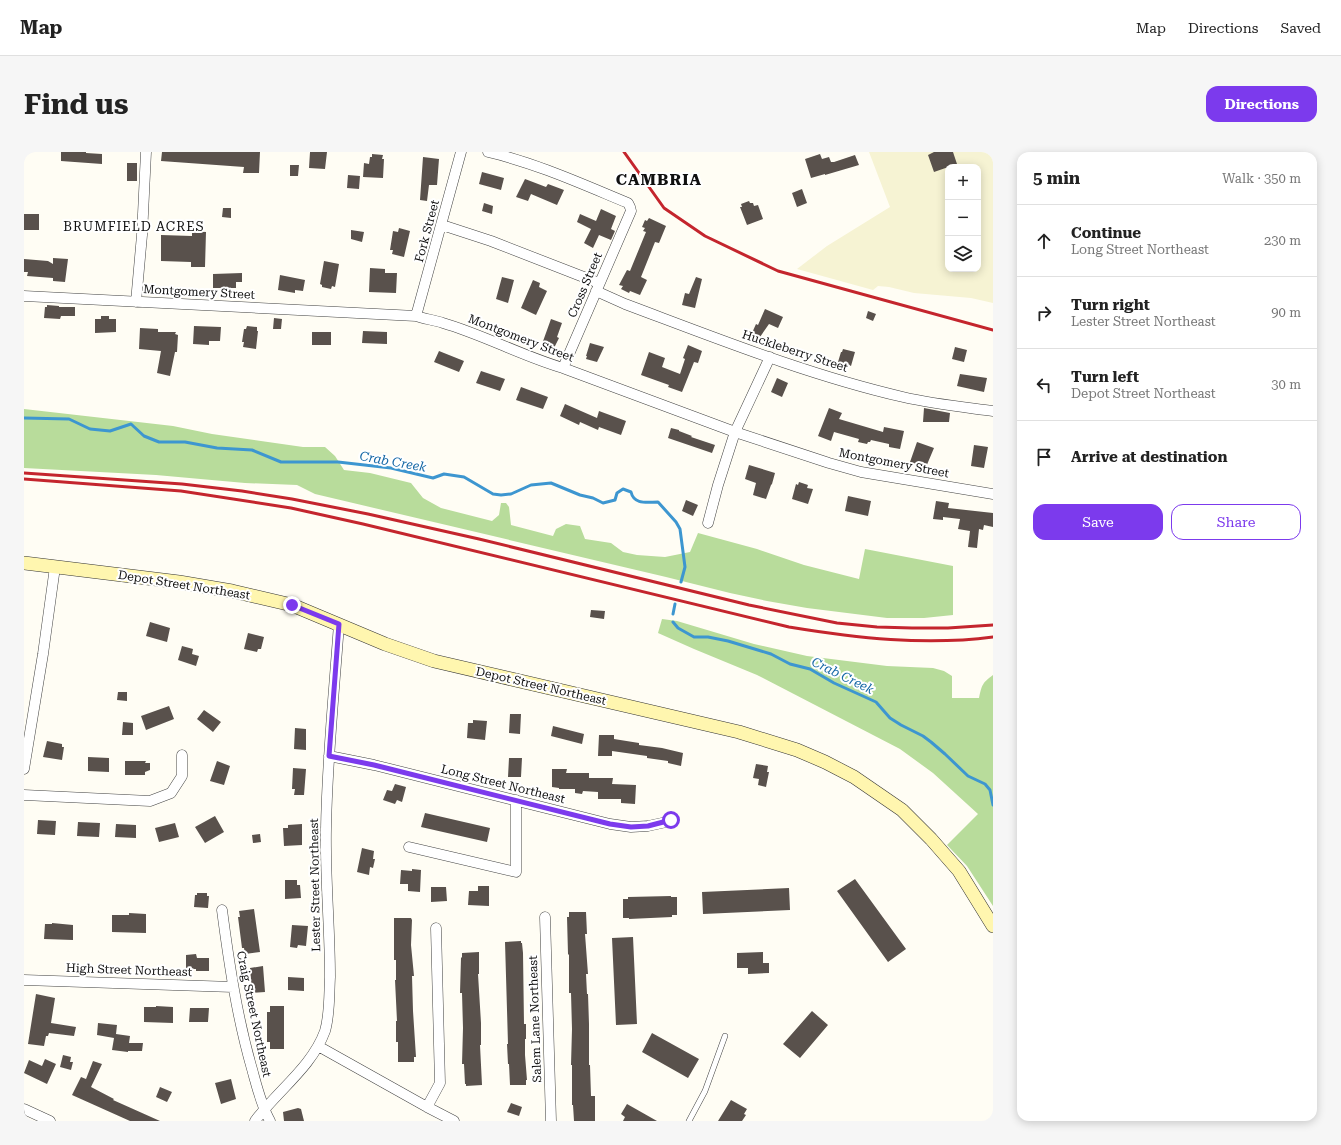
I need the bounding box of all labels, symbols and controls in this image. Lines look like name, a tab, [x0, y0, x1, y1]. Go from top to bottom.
text: Map	[20, 16, 62, 39]
text: Map	[1136, 20, 1166, 36]
text: Directions	[1188, 20, 1258, 36]
text: Saved	[1280, 20, 1321, 36]
button: Directions	[1206, 86, 1317, 122]
text: Find us	[24, 88, 128, 121]
map controls	[945, 164, 981, 272]
button: +	[945, 164, 981, 200]
text: 5 min	[1033, 168, 1080, 188]
district label: CAMBRIA	[616, 170, 702, 189]
text: Walk · 350 m	[1222, 171, 1301, 186]
street label: Fork Street	[412, 198, 442, 264]
button: −	[945, 200, 981, 236]
district label: BRUMFIELD ACRES	[63, 219, 205, 234]
text: Continue	[1071, 224, 1141, 242]
icon: ahead	[1033, 230, 1055, 252]
text: 230 m	[1264, 233, 1301, 248]
button: layers	[945, 236, 981, 272]
text: Long Street Northeast	[1071, 242, 1209, 257]
street label: Cross Street	[565, 250, 605, 320]
street label: Montgomery Street	[143, 282, 256, 302]
text: Turn right	[1071, 296, 1150, 314]
icon: right	[1033, 302, 1055, 324]
text: 90 m	[1271, 305, 1301, 320]
street label: Montgomery Street	[466, 311, 576, 365]
text: Lester Street Northeast	[1071, 314, 1216, 329]
street label: Huckleberry Street	[740, 327, 850, 375]
text: Turn left	[1071, 368, 1139, 386]
icon: left	[1033, 374, 1055, 396]
text: 30 m	[1271, 377, 1301, 392]
text: Depot Street Northeast	[1071, 386, 1216, 401]
street label: Montgomery Street	[838, 445, 951, 481]
icon: arrive	[1033, 446, 1055, 468]
water label: Crab Creek	[358, 448, 428, 475]
text: Arrive at destination	[1071, 448, 1227, 466]
button: Save	[1033, 504, 1163, 540]
button: Share	[1171, 504, 1301, 540]
street label: Depot Street Northeast	[117, 568, 252, 602]
route end	[283, 596, 301, 614]
water label: Crab Creek	[809, 654, 877, 697]
street label: Depot Street Northeast	[474, 664, 608, 708]
street label: Long Street Northeast	[440, 762, 567, 806]
route start	[662, 811, 680, 829]
street label: Lester Street Northeast	[307, 818, 323, 952]
street label: Craig Street Northeast	[234, 950, 274, 1079]
street label: Salem Lane Northeast	[526, 955, 544, 1083]
street label: High Street Northeast	[66, 961, 193, 979]

